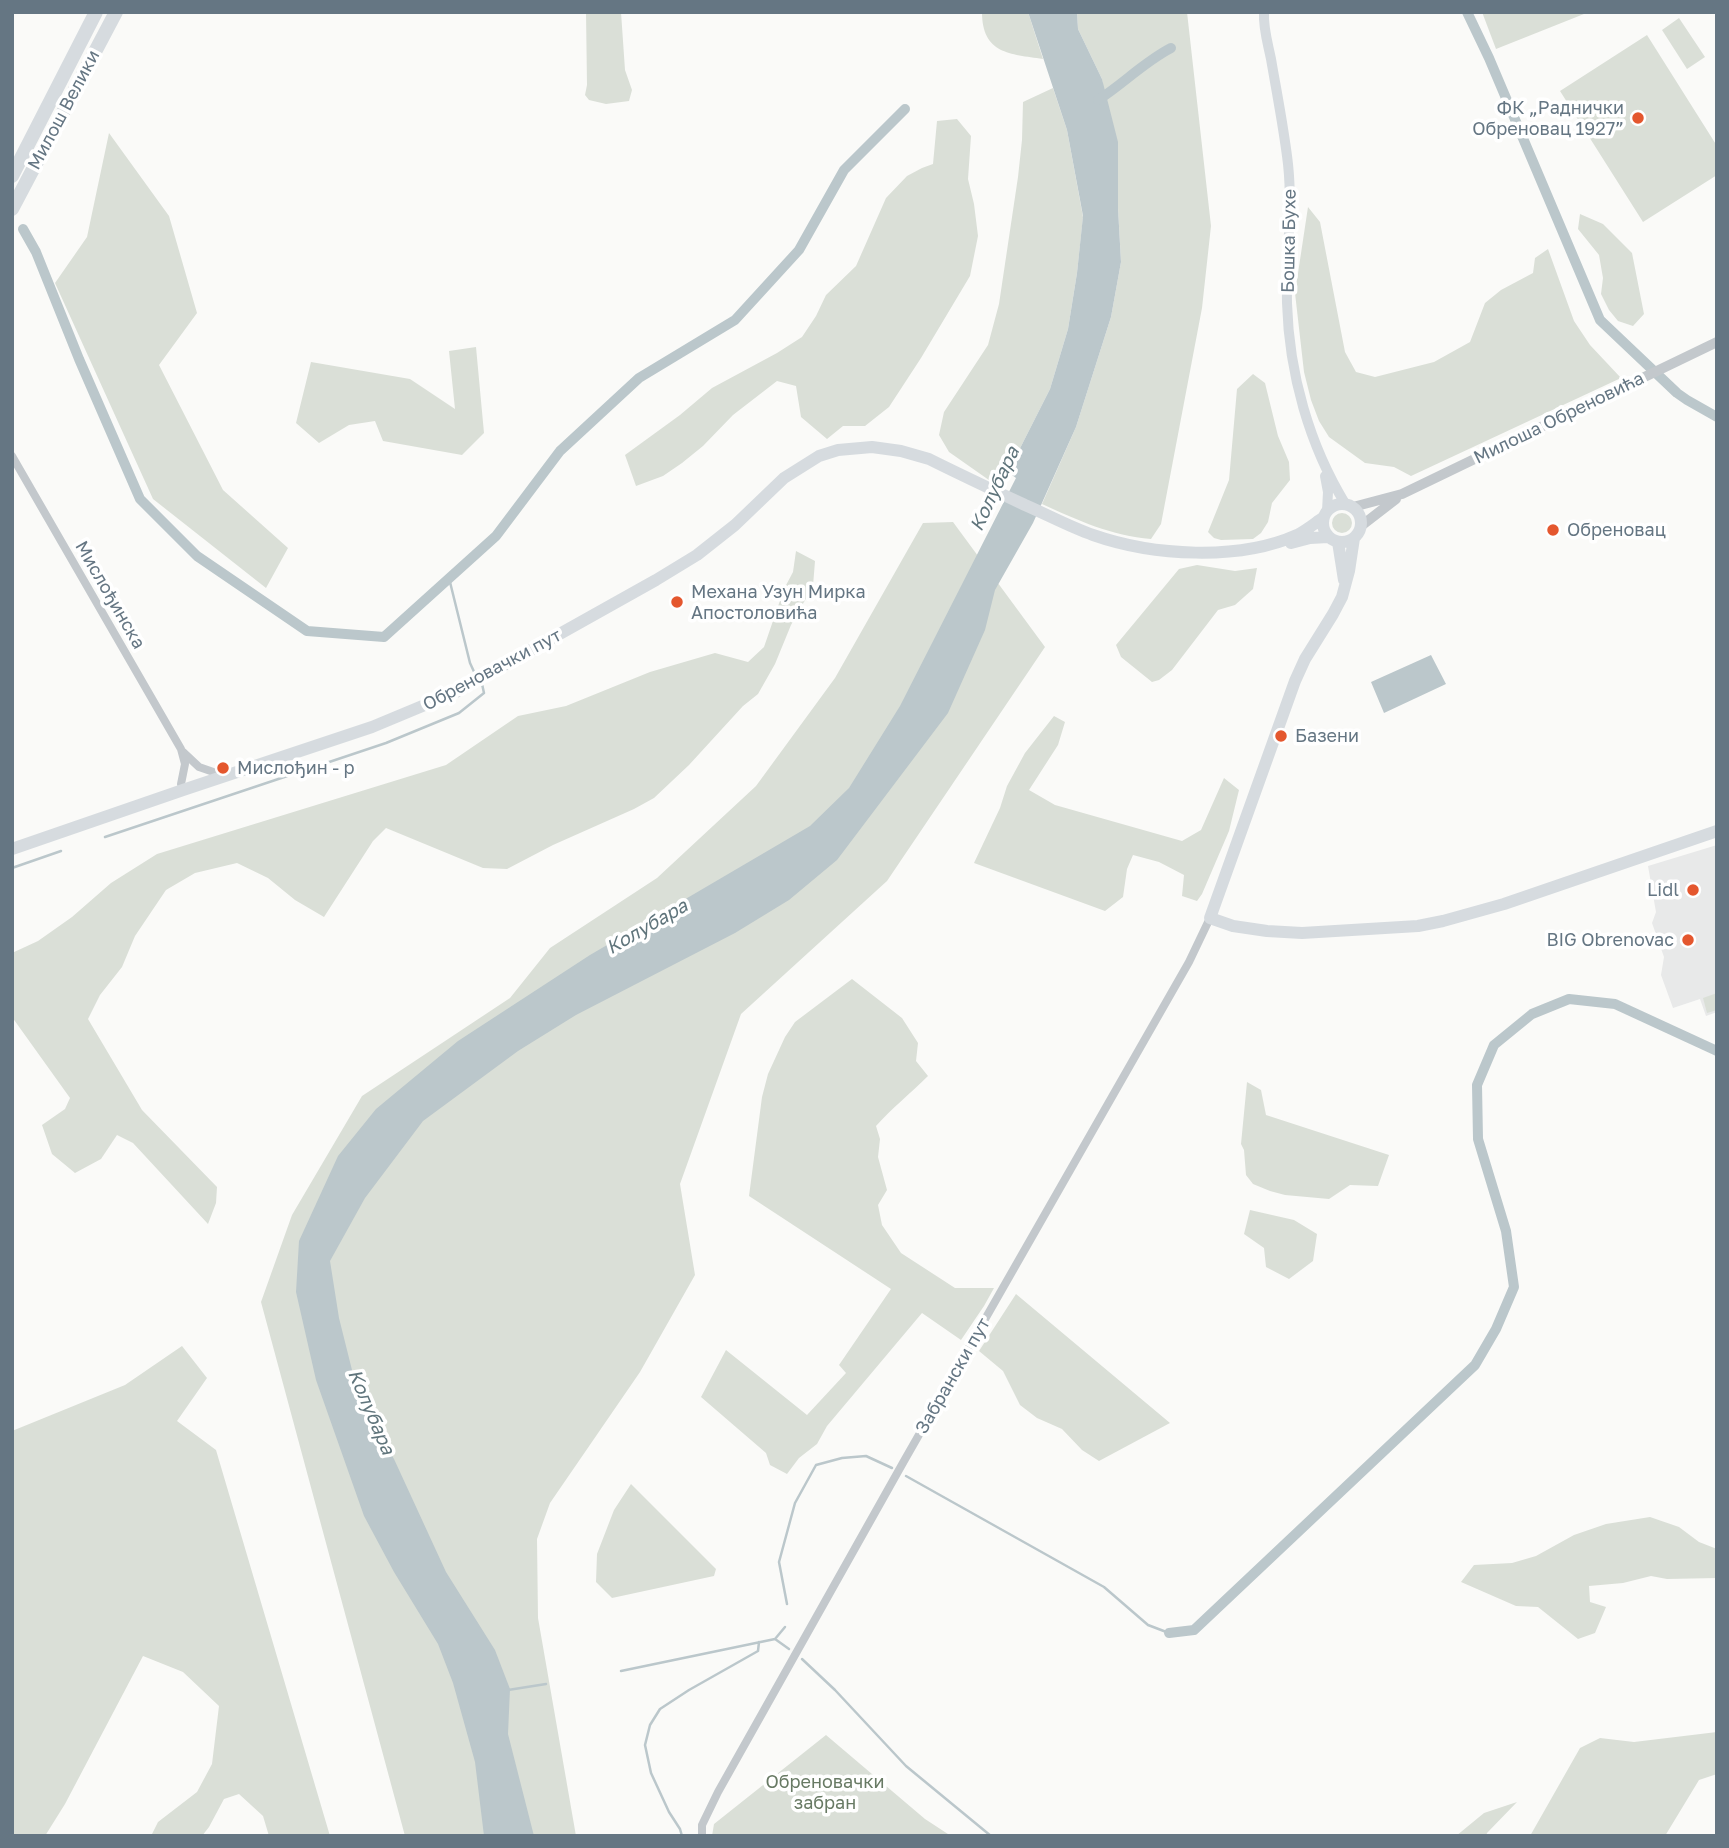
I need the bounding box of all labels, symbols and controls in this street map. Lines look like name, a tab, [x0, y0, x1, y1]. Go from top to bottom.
street label: Милош Велики	[23, 47, 105, 173]
place label: ФК „Раднички Обреновац 1927”	[1472, 97, 1624, 140]
marker: ФК „Раднички Обреновац 1927”	[1630, 110, 1646, 126]
street label: Бошка Бухе	[1277, 189, 1301, 293]
street label: Милоша Обреновића	[1470, 367, 1648, 469]
water label: Колубара	[966, 443, 1024, 535]
place label: Обреновац	[1567, 519, 1666, 541]
marker: Обреновац	[1545, 522, 1561, 538]
street label: Мислођинска	[70, 537, 150, 653]
place label: Механа Узун Мирка Апостоловића	[691, 581, 866, 624]
marker: Механа Узун Мирка Апостоловића	[669, 594, 685, 610]
street label: Обреновачки пут	[419, 624, 565, 716]
place label: Базени	[1295, 725, 1359, 747]
marker: Базени	[1273, 728, 1289, 744]
place label: Мислођин - р	[237, 757, 355, 779]
marker: Мислођин - р	[215, 760, 231, 776]
place label: Lidl	[1647, 879, 1679, 901]
marker: Lidl	[1685, 882, 1701, 898]
water label: Колубара	[602, 895, 692, 959]
place label: BIG Obrenovac	[1546, 929, 1674, 951]
marker: BIG Obrenovac	[1680, 932, 1696, 948]
street label: Забрански пут	[911, 1314, 995, 1438]
water label: Колубара	[343, 1366, 399, 1458]
park label: Обреновачки забран	[766, 1771, 884, 1814]

